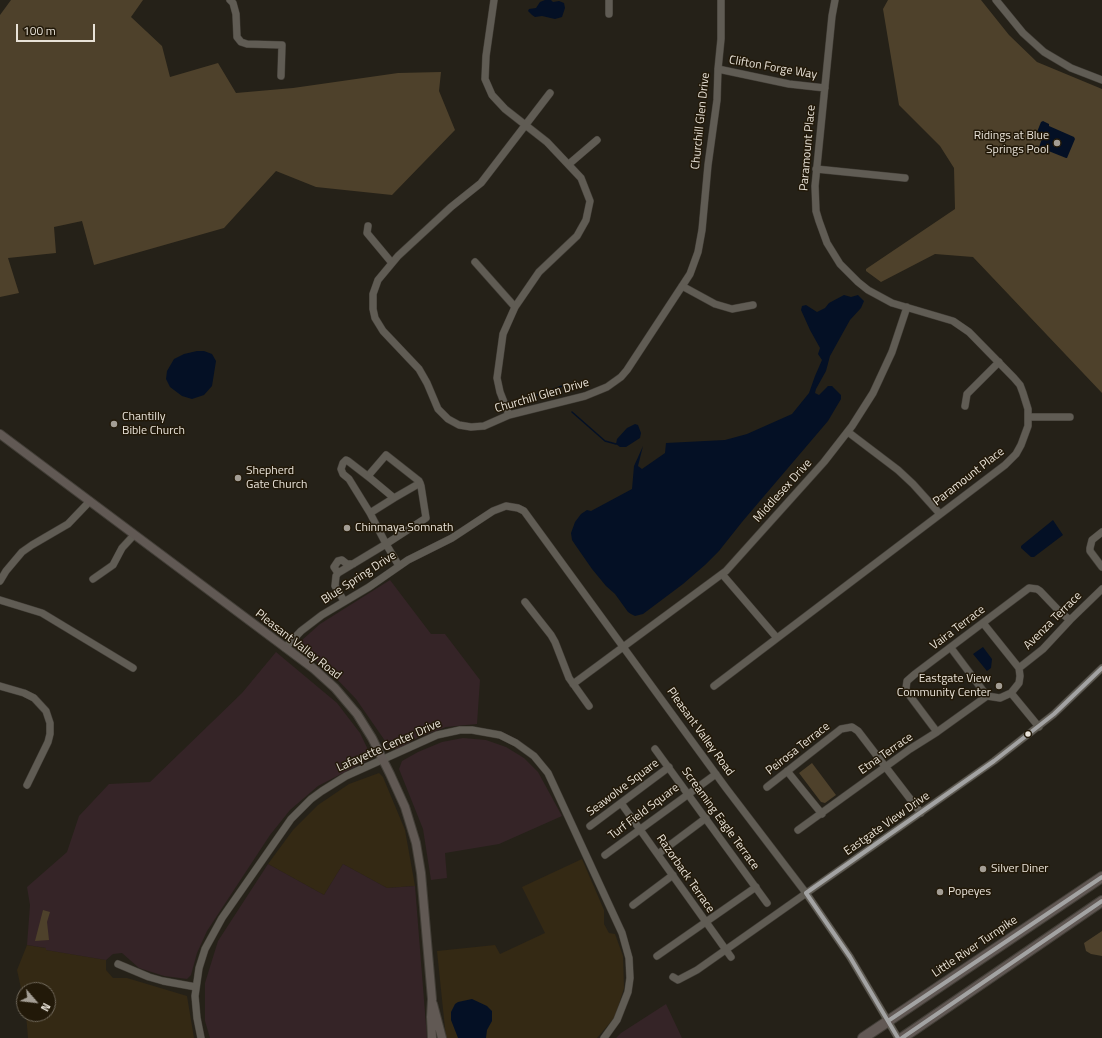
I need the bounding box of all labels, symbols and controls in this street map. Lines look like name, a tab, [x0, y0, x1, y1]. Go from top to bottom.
scale bar	[18, 16, 97, 42]
text: 100 m	[23, 21, 56, 40]
street label: Clifton Forge Way	[728, 53, 818, 83]
street label: Churchill Glen Drive	[689, 72, 713, 170]
street label: Paramount Place	[797, 104, 819, 192]
place label: Ridings at Blue Springs Pool	[974, 129, 1049, 157]
marker: Ridings at Blue Springs Pool	[1052, 138, 1062, 148]
street label: Churchill Glen Drive	[493, 376, 591, 416]
place label: Chantilly Bible Church	[122, 410, 185, 438]
marker: Chantilly Bible Church	[109, 419, 119, 429]
street label: Paramount Place	[931, 445, 1007, 509]
street label: Middlesex Drive	[751, 456, 815, 526]
place label: Shepherd Gate Church	[246, 464, 307, 492]
marker: Shepherd Gate Church	[233, 473, 243, 483]
place label: Chinmaya Somnath	[355, 521, 453, 535]
marker: Chinmaya Somnath	[342, 523, 352, 533]
street label: Blue Spring Drive	[319, 548, 399, 608]
street label: Avenza Terrace	[1021, 589, 1085, 653]
street label: Vaira Terrace	[928, 603, 988, 653]
street label: Pleasant Valley Road	[252, 607, 344, 683]
place label: Eastgate View Community Center	[897, 672, 991, 700]
marker: Eastgate View Community Center	[994, 681, 1004, 691]
street label: Pleasant Valley Road	[663, 685, 737, 779]
street label: Lafayette Center Drive	[335, 717, 443, 775]
street label: Peirosa Terrace	[763, 720, 833, 778]
unlabelled marker	[1023, 729, 1033, 739]
street label: Etna Terrace	[856, 730, 916, 778]
street label: Seawolve Square	[584, 756, 662, 820]
street label: Screaming Eagle Terrace	[678, 765, 762, 873]
street label: Turf Field Square	[606, 781, 682, 843]
street label: Eastgate View Drive	[841, 789, 933, 859]
street label: Razorback Terrace	[653, 832, 717, 916]
place label: Silver Diner	[991, 862, 1048, 876]
marker: Silver Diner	[978, 864, 988, 874]
place label: Popeyes	[948, 885, 991, 899]
marker: Popeyes	[935, 887, 945, 897]
street label: Little River Turnpike	[930, 913, 1020, 981]
north arrow	[16, 982, 56, 1022]
text: N	[37, 1000, 55, 1014]

